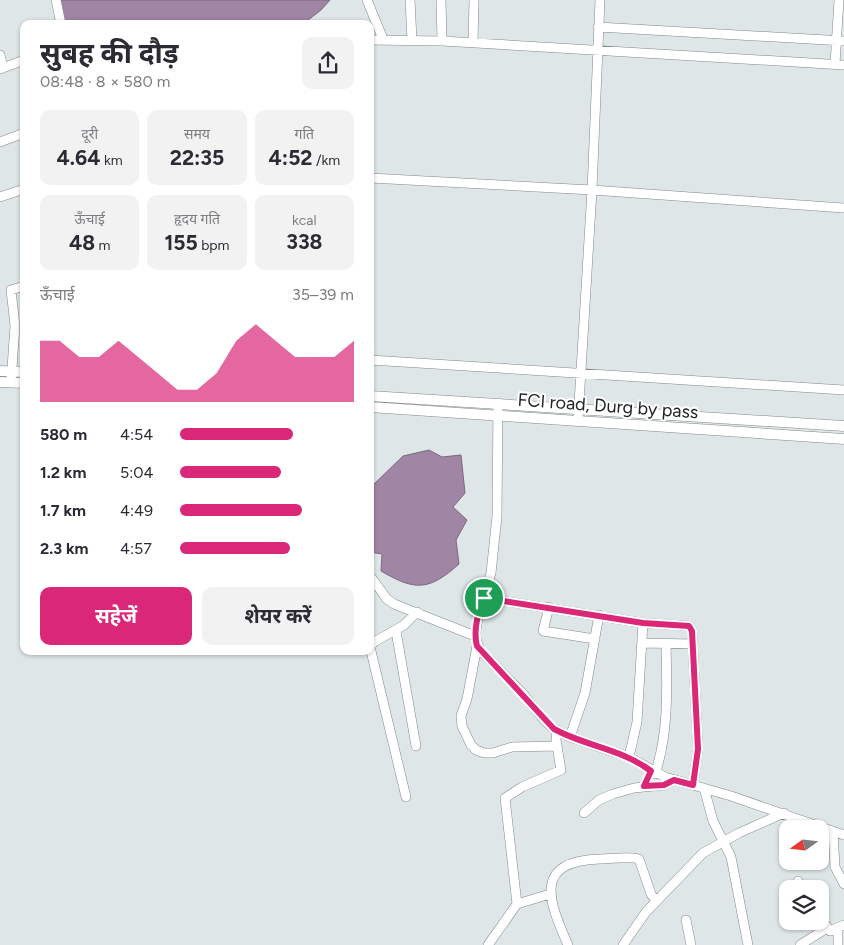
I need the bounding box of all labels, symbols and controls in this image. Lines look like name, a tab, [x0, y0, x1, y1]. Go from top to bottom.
text: सुबह की दौड़	[40, 36, 179, 70]
button: share	[302, 37, 354, 89]
text: 08:48 · 8 × 580 m	[40, 72, 170, 91]
text: दूरी	[81, 126, 98, 143]
text: समय	[184, 126, 210, 143]
text: गति	[295, 126, 314, 143]
text: 4.64	[57, 145, 101, 170]
text: 22:35	[170, 145, 224, 170]
text: 4:52	[269, 145, 313, 170]
text: km	[101, 152, 123, 169]
text: /km	[313, 152, 340, 169]
text: ऊँचाई	[74, 211, 105, 228]
text: हृदय गति	[174, 211, 220, 228]
text: kcal	[292, 212, 317, 229]
text: 338	[286, 229, 322, 254]
text: 48	[69, 230, 95, 255]
text: 155	[164, 230, 198, 255]
text: m	[95, 237, 110, 254]
text: bpm	[198, 237, 230, 254]
text: ऊँचाई	[40, 285, 75, 304]
text: 35–39 m	[292, 285, 354, 304]
street label: FCI road, Durg by pass	[517, 389, 699, 423]
text: 580 m	[40, 425, 87, 444]
text: 4:54	[120, 425, 153, 444]
text: 1.2 km	[40, 463, 86, 482]
text: 5:04	[120, 463, 153, 482]
text: 1.7 km	[40, 501, 86, 520]
text: 4:49	[120, 501, 153, 520]
text: 2.3 km	[40, 539, 89, 558]
text: 4:57	[120, 539, 152, 558]
pin	[463, 577, 505, 619]
icon: arrive	[470, 584, 498, 612]
button: सहेजें	[40, 587, 192, 645]
button: शेयर करें	[202, 587, 354, 645]
north arrow	[779, 820, 829, 870]
map controls	[779, 820, 829, 930]
button: layers	[779, 880, 829, 930]

